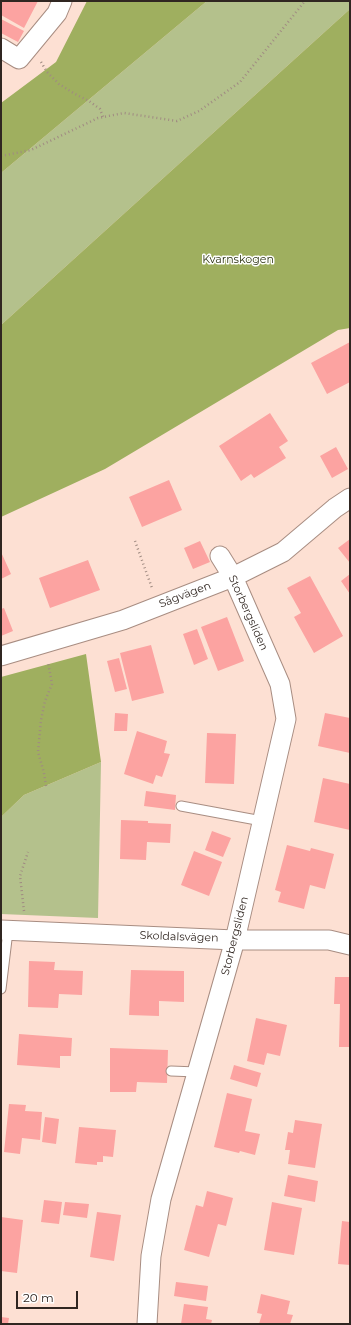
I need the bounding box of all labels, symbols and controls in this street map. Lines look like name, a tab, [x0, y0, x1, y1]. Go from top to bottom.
park label: Kvarnskogen	[202, 253, 274, 267]
street label: Storbergsliden	[226, 573, 270, 653]
street label: Sågvägen	[157, 579, 213, 611]
street label: Storbergsliden	[219, 895, 251, 977]
street label: Skoldalsvägen	[139, 929, 219, 945]
scale bar	[18, 1283, 80, 1309]
text: 20 m	[23, 1290, 54, 1305]

